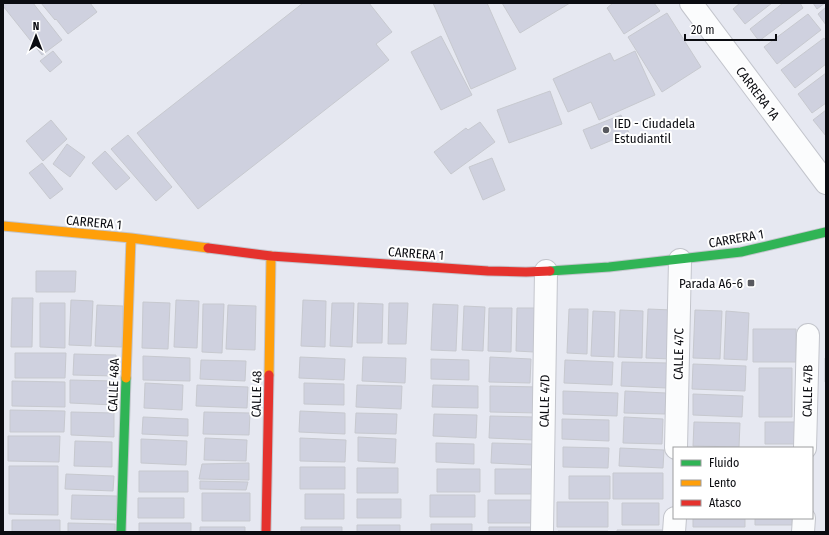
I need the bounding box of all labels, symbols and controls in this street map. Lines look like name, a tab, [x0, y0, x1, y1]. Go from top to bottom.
north arrow	[16, 16, 56, 56]
scale bar	[685, 16, 776, 42]
text: N	[33, 20, 39, 33]
text: 20 m	[691, 23, 715, 37]
street label: CARRERA 1A	[733, 64, 783, 123]
place label: IED - Ciudadela Estudiantil	[614, 116, 695, 146]
marker: IED - Ciudadela Estudiantil	[601, 125, 611, 135]
street label: CARRERA 1	[66, 213, 122, 232]
street label: CARRERA 1	[707, 226, 765, 251]
street label: CARRERA 1	[388, 244, 444, 263]
place label: Parada A6-6	[679, 276, 743, 291]
marker: Parada A6-6	[746, 278, 756, 288]
street label: CALLE 47C	[671, 328, 686, 380]
street label: CALLE 48A	[105, 358, 122, 412]
street label: CALLE 47B	[800, 365, 815, 417]
street label: CALLE 48	[249, 370, 264, 418]
street label: CALLE 47D	[537, 374, 552, 428]
legend	[673, 447, 813, 519]
text: Fluido	[709, 456, 739, 470]
text: Lento	[709, 476, 736, 490]
text: Atasco	[709, 496, 741, 510]

